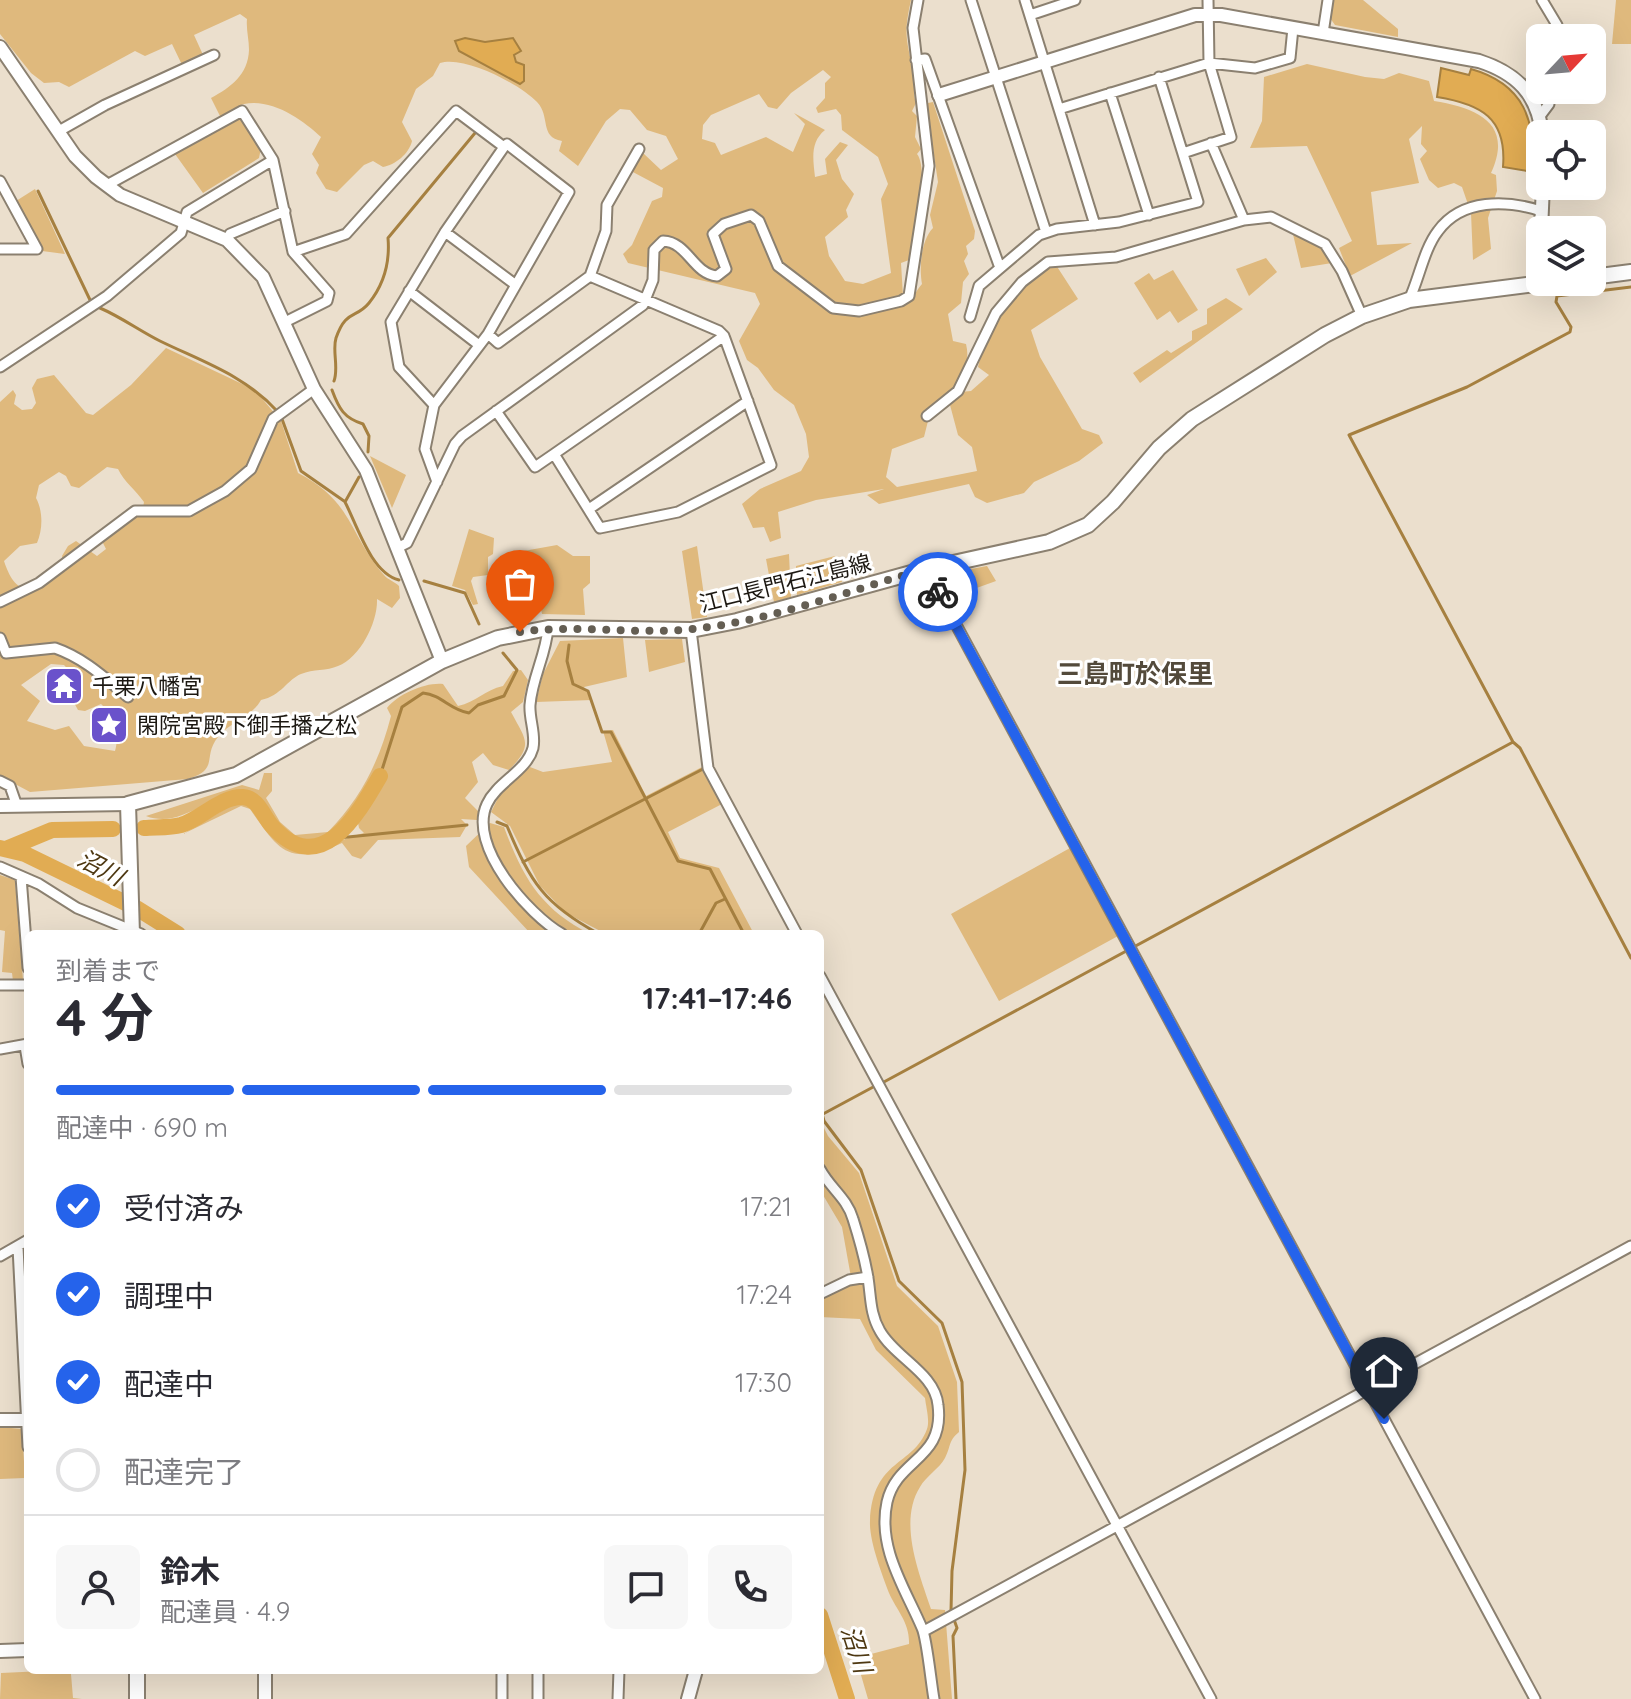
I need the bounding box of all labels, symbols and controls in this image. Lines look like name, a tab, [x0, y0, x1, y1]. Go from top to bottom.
north arrow	[1526, 24, 1606, 104]
map controls	[1526, 24, 1606, 296]
button: locate	[1526, 120, 1606, 200]
button: layers	[1526, 216, 1606, 296]
street label: 江口長門石江島線	[696, 548, 874, 618]
pin	[486, 550, 554, 632]
courier	[898, 552, 978, 632]
icon: bag	[498, 562, 542, 606]
icon: bike	[916, 570, 960, 614]
district label: 三島町於保里	[1057, 657, 1213, 690]
temple icon: 千栗八幡宮	[43, 665, 85, 707]
place label: 千栗八幡宮	[92, 672, 202, 700]
place icon: 閑院宮殿下御手播之松	[88, 704, 130, 746]
place label: 閑院宮殿下御手播之松	[137, 711, 357, 739]
water label: 沼川	[73, 842, 132, 893]
text: 到着まで	[56, 954, 160, 987]
text: 17:41–17:46	[642, 979, 792, 1017]
text: 4 分	[56, 984, 153, 1049]
text: 配達中 · 690 m	[56, 1111, 228, 1144]
icon: check	[56, 1184, 100, 1228]
text: 受付済み	[124, 1189, 244, 1227]
text: 17:21	[740, 1190, 792, 1223]
icon: check	[56, 1272, 100, 1316]
text: 調理中	[124, 1277, 214, 1315]
text: 17:24	[736, 1278, 792, 1311]
pin	[1350, 1337, 1418, 1419]
icon: home	[1362, 1349, 1406, 1393]
icon: check	[56, 1360, 100, 1404]
text: 配達中	[124, 1365, 214, 1403]
text: 17:30	[735, 1366, 792, 1399]
text: 配達完了	[124, 1453, 244, 1491]
button: person	[56, 1545, 140, 1629]
button: chat	[604, 1545, 688, 1629]
button: phone	[708, 1545, 792, 1629]
text: 鈴木	[160, 1552, 220, 1590]
text: 配達員 · 4.9	[160, 1595, 290, 1628]
water label: 沼川	[835, 1622, 880, 1679]

